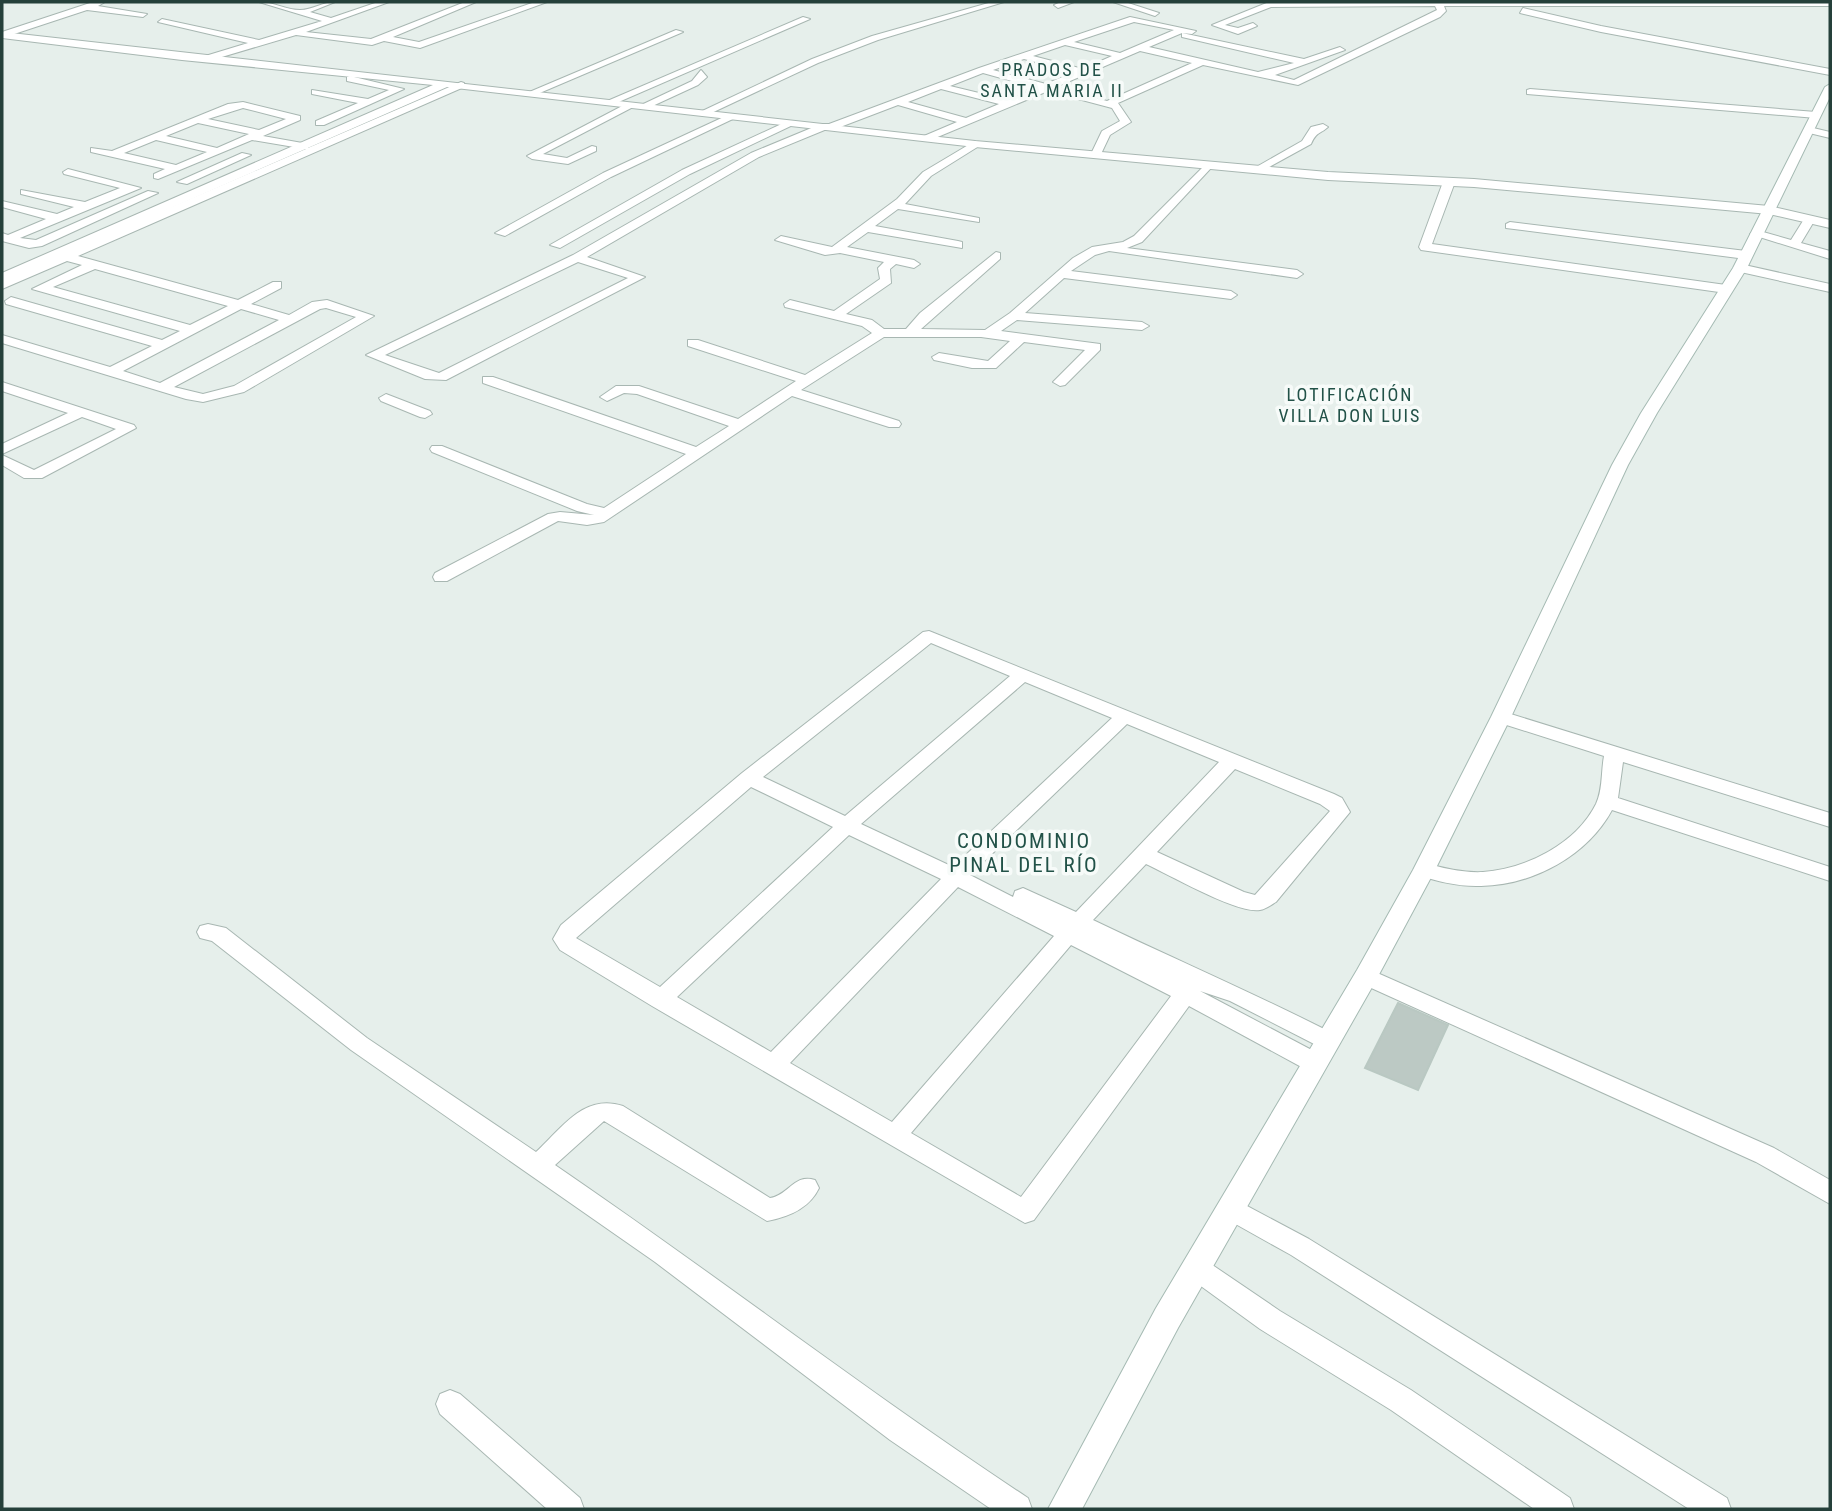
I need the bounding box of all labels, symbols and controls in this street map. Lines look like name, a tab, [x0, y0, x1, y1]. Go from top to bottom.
district label: PRADOS DE SANTA MARIA II	[980, 59, 1124, 101]
district label: LOTIFICACIÓN VILLA DON LUIS	[1279, 384, 1421, 426]
district label: CONDOMINIO PINAL DEL RÍO	[949, 829, 1099, 877]

